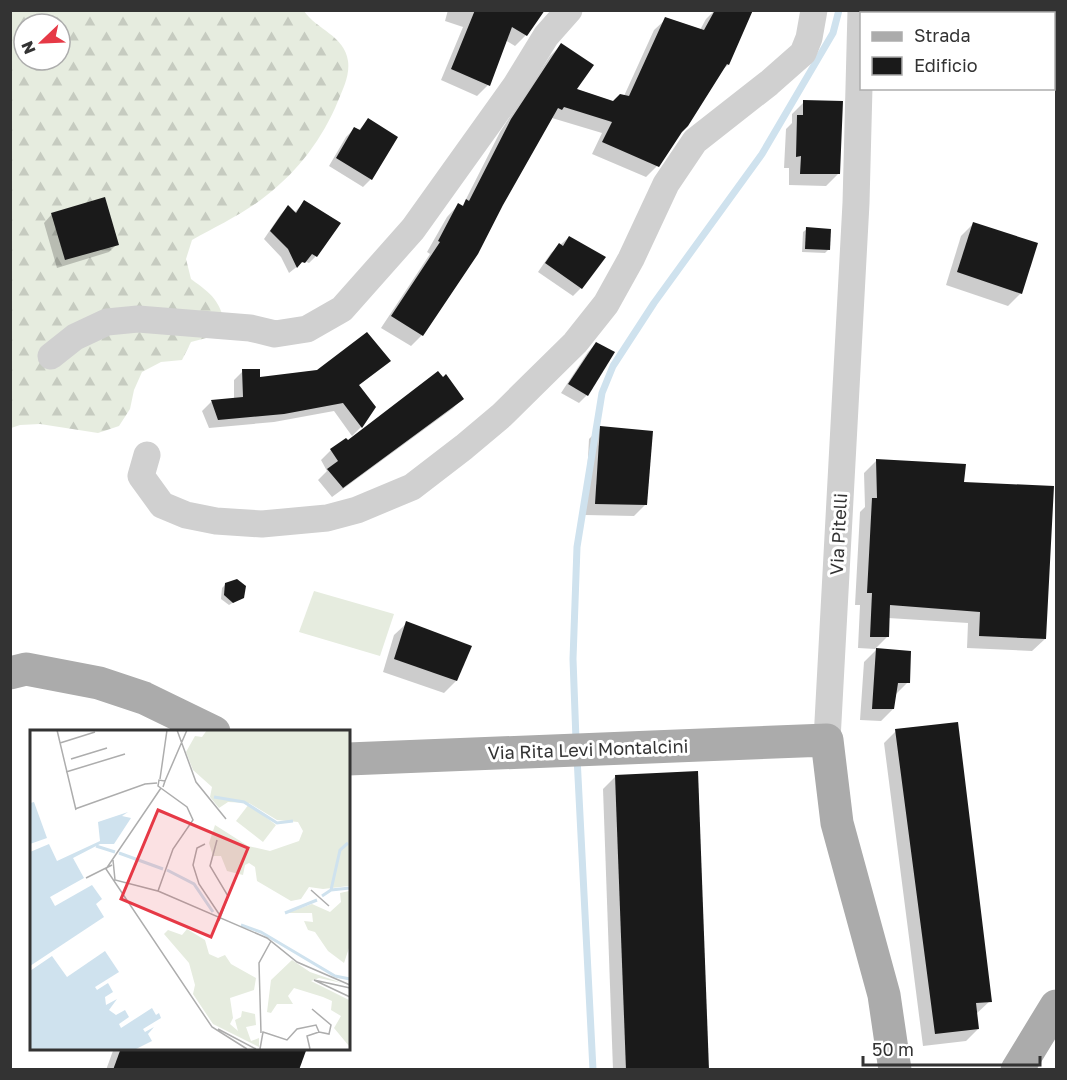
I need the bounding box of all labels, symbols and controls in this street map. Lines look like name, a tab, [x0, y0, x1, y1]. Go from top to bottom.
north arrow	[12, 12, 72, 72]
legend	[860, 12, 1055, 90]
text: Strada	[914, 24, 971, 46]
text: N	[17, 38, 40, 57]
text: Edificio	[914, 54, 978, 76]
street label: Via Pitelli	[825, 492, 851, 576]
inset map	[30, 730, 350, 1050]
street label: Via Rita Levi Montalcini	[487, 735, 689, 763]
scale bar	[863, 1029, 1040, 1067]
text: 50 m	[872, 1038, 914, 1060]

